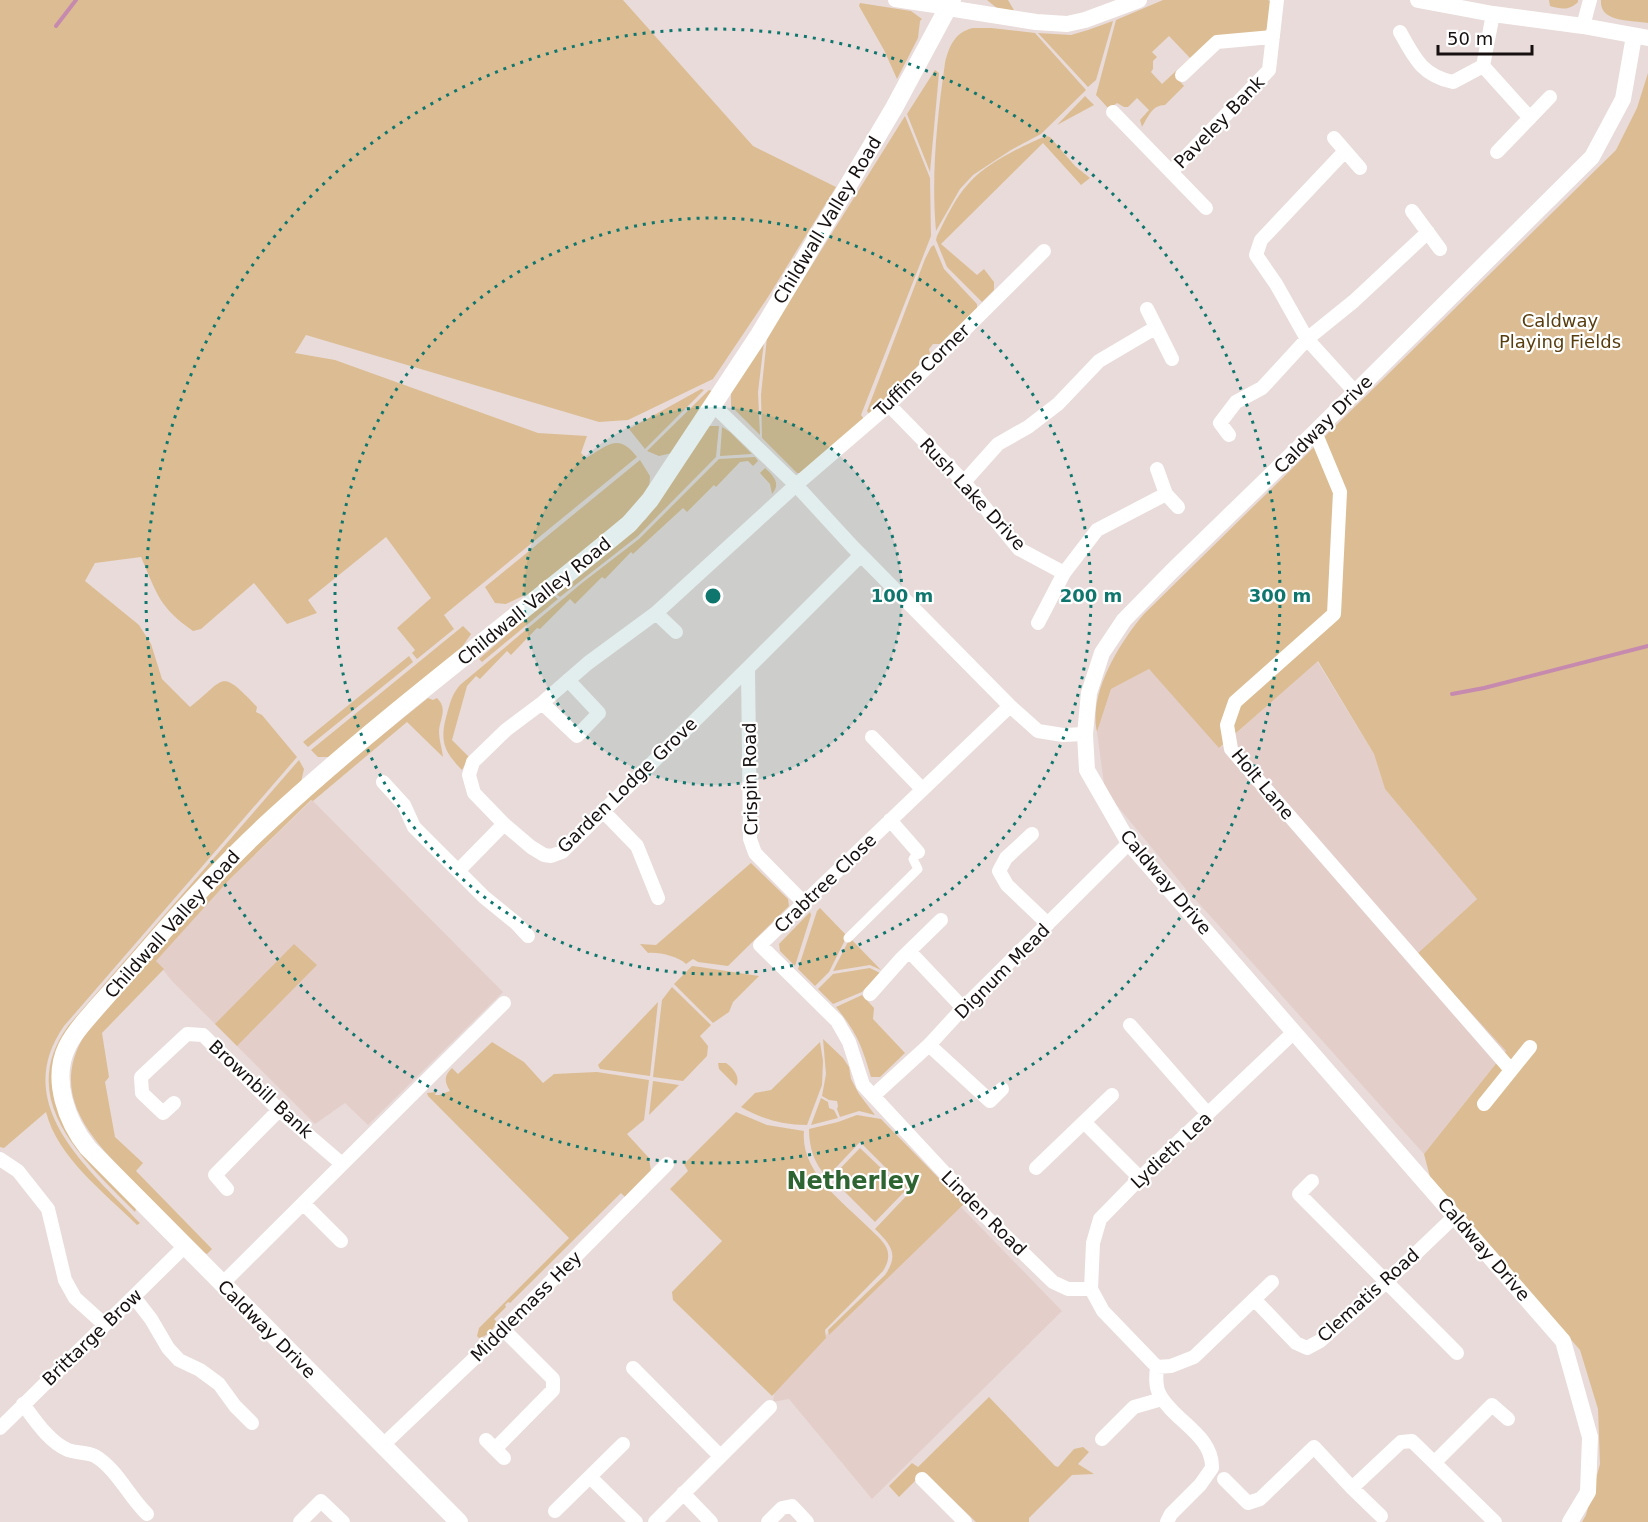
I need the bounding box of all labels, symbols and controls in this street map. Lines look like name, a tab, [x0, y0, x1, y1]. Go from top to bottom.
scale bar	[1438, 18, 1532, 56]
text: 50 m	[1447, 28, 1493, 49]
street label: Paveley Bank	[1170, 71, 1269, 173]
street label: Childwall Valley Road	[769, 133, 885, 307]
park label: Caldway Playing Fields	[1499, 310, 1621, 352]
street label: Tuffins Corner	[869, 319, 974, 421]
street label: Caldway Drive	[1270, 371, 1376, 477]
street label: Rush Lake Drive	[916, 434, 1030, 554]
street label: Childwall Valley Road	[453, 533, 615, 669]
text: 100 m	[871, 585, 933, 606]
text: 200 m	[1060, 585, 1122, 606]
text: 300 m	[1249, 585, 1311, 606]
centre of rings	[703, 586, 723, 606]
street label: Garden Lodge Grove	[553, 713, 701, 857]
street label: Crispin Road	[739, 722, 761, 836]
street label: Holt Lane	[1227, 744, 1299, 824]
street label: Caldway Drive	[1116, 825, 1216, 939]
street label: Crabtree Close	[770, 829, 880, 937]
street label: Childwall Valley Road	[100, 846, 244, 1002]
street label: Dignum Mead	[950, 919, 1054, 1023]
street label: Brownbill Bank	[205, 1036, 318, 1143]
street label: Lydieth Lea	[1126, 1107, 1216, 1193]
street label: Linden Road	[937, 1166, 1031, 1260]
district label: Netherley	[786, 1167, 920, 1195]
street label: Caldway Drive	[1433, 1193, 1535, 1305]
street label: Clematis Road	[1313, 1244, 1423, 1346]
street label: Middlemass Hey	[466, 1246, 586, 1366]
street label: Caldway Drive	[214, 1276, 320, 1382]
street label: Brittarge Brow	[38, 1284, 146, 1390]

